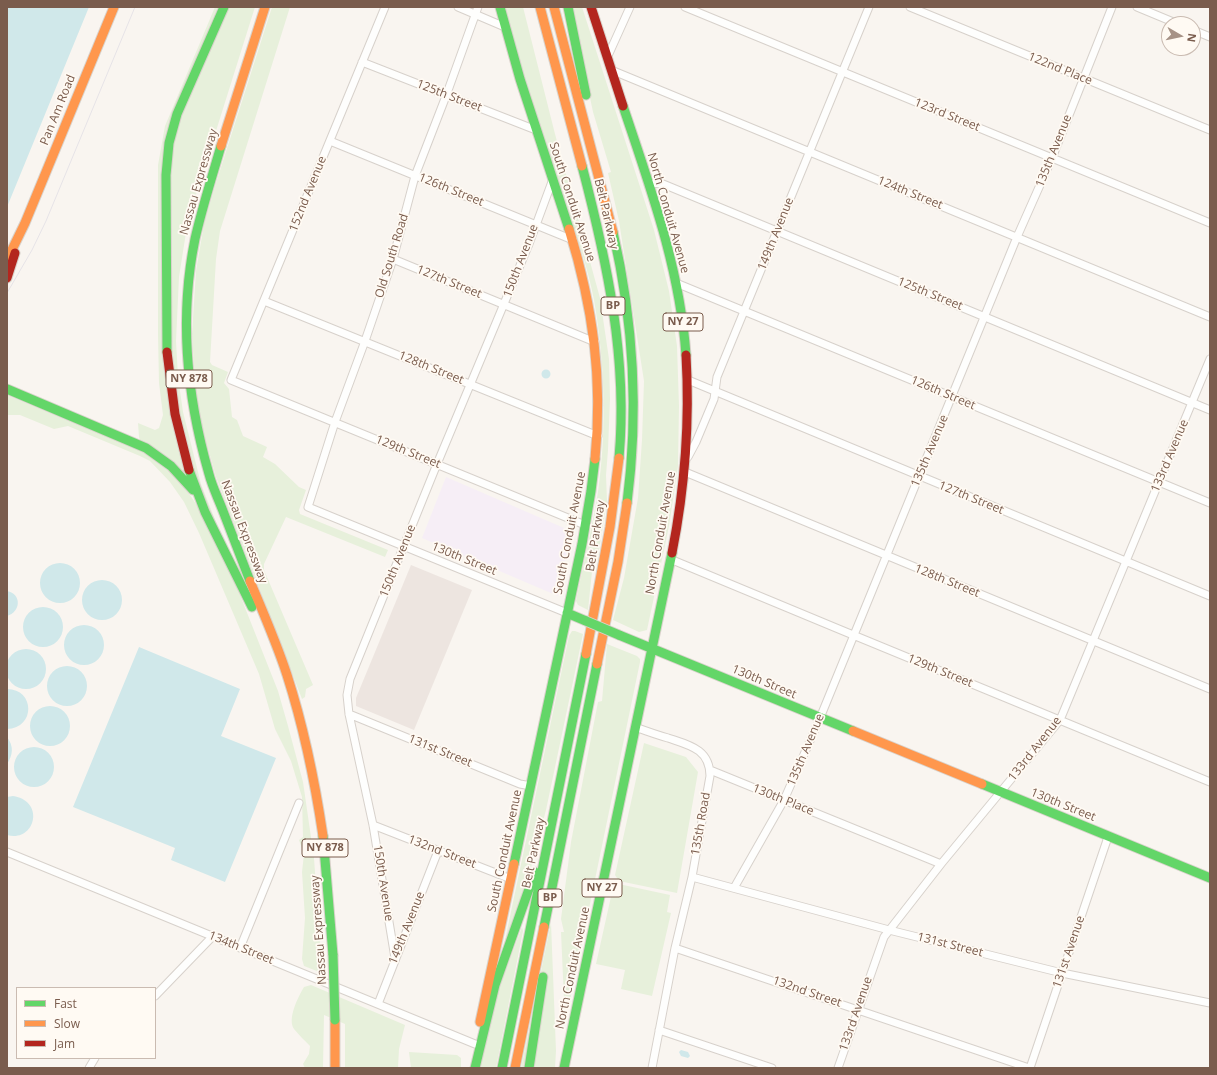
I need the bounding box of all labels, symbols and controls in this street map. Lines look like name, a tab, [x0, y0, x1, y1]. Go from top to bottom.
north arrow	[1161, 16, 1201, 56]
text: N	[1184, 32, 1200, 43]
street label: 122nd Place	[1026, 50, 1094, 88]
street label: Pan Am Road	[37, 73, 79, 147]
street label: 125th Street	[414, 77, 484, 115]
street label: 123rd Street	[912, 95, 982, 135]
street label: 135th Avenue	[1033, 113, 1075, 189]
street label: Nassau Expressway	[177, 127, 221, 237]
street label: South Conduit Avenue	[546, 140, 598, 264]
street label: North Conduit Avenue	[644, 151, 692, 275]
street label: 152nd Avenue	[286, 154, 330, 234]
street label: 126th Street	[416, 170, 486, 210]
street label: 124th Street	[875, 173, 945, 213]
street label: Belt Parkway	[591, 177, 621, 251]
street label: 149th Avenue	[755, 196, 797, 272]
street label: Old South Road	[372, 212, 412, 300]
street label: 150th Avenue	[500, 222, 542, 300]
street label: 127th Street	[414, 262, 484, 302]
street label: 125th Street	[895, 274, 965, 314]
road number: BP	[601, 297, 625, 315]
road number: NY 27	[663, 313, 703, 331]
street label: 128th Street	[396, 348, 466, 388]
road number: NY 878	[166, 370, 212, 388]
street label: 126th Street	[908, 373, 978, 413]
street label: 135th Avenue	[908, 413, 952, 489]
street label: 133rd Avenue	[1148, 417, 1192, 495]
street label: 129th Street	[373, 432, 443, 472]
street label: South Conduit Avenue	[551, 470, 589, 596]
street label: North Conduit Avenue	[643, 470, 679, 596]
street label: Nassau Expressway	[218, 478, 270, 586]
street label: 127th Street	[936, 478, 1006, 518]
street label: Belt Parkway	[583, 499, 609, 573]
street label: 150th Avenue	[377, 523, 419, 599]
street label: 130th Street	[429, 539, 499, 579]
street label: 128th Street	[912, 561, 982, 601]
street label: 129th Street	[905, 651, 975, 691]
street label: 130th Street	[729, 662, 799, 702]
street label: 135th Avenue	[784, 712, 828, 788]
street label: 133rd Avenue	[1005, 714, 1065, 784]
street label: 131st Street	[406, 732, 474, 770]
street label: 130th Place	[750, 781, 816, 819]
street label: 130th Street	[1028, 785, 1098, 825]
street label: South Conduit Avenue	[485, 788, 525, 914]
street label: 135th Road	[688, 791, 714, 857]
street label: Belt Parkway	[519, 816, 549, 890]
street label: 132nd Street	[406, 832, 478, 872]
road number: NY 878	[302, 839, 348, 857]
street label: 150th Avenue	[370, 844, 396, 922]
street label: Nassau Expressway	[308, 875, 330, 985]
road number: NY 27	[582, 879, 622, 897]
road number: BP	[538, 889, 562, 907]
street label: 149th Avenue	[386, 890, 428, 966]
street label: North Conduit Avenue	[553, 905, 593, 1031]
street label: 131st Avenue	[1050, 914, 1088, 990]
street label: 134th Street	[206, 928, 276, 968]
street label: 131st Street	[916, 930, 984, 960]
street label: 132nd Street	[771, 973, 843, 1011]
street label: 133rd Avenue	[837, 975, 875, 1053]
legend	[16, 987, 156, 1059]
text: Fast	[54, 995, 77, 1012]
text: Slow	[54, 1015, 80, 1032]
text: Jam	[54, 1035, 75, 1052]

